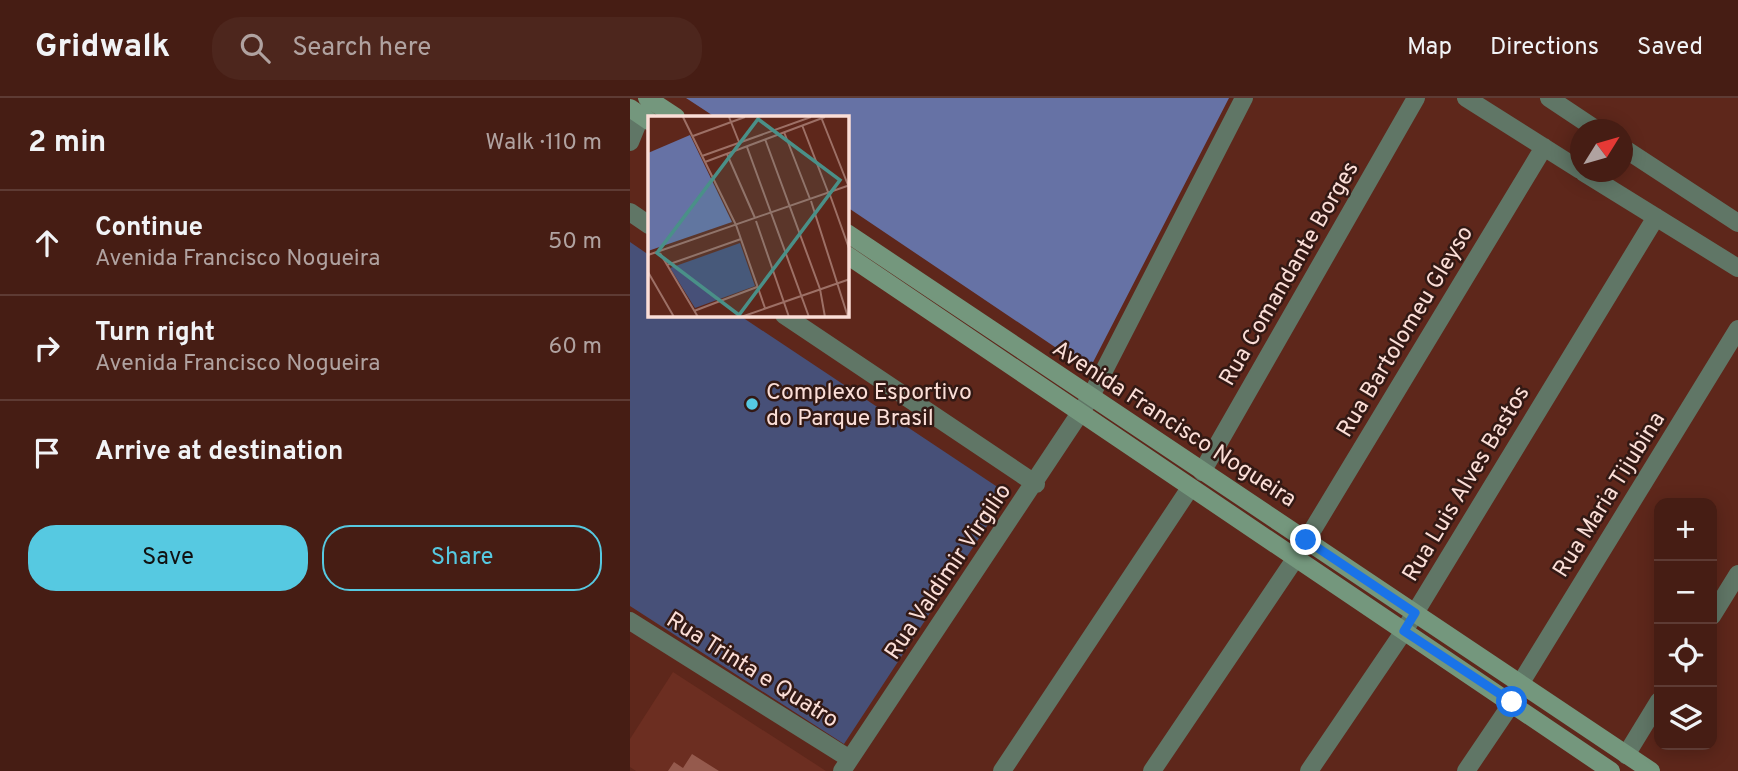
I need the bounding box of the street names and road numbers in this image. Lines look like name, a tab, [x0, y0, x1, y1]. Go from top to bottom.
street label: Rua Comandante Borges	[1214, 157, 1366, 392]
street label: Rua Bartolomeu Gleyso	[1331, 221, 1481, 443]
street label: Avenida Francisco Nogueira	[1046, 335, 1301, 515]
street label: Rua Luis Alves Bastos	[1397, 381, 1537, 588]
street label: Rua Maria Tijubina	[1548, 407, 1673, 583]
street label: Rua Valdimir Virgilio	[879, 479, 1019, 666]
street label: Rua Trinta e Quatro	[660, 606, 843, 736]

